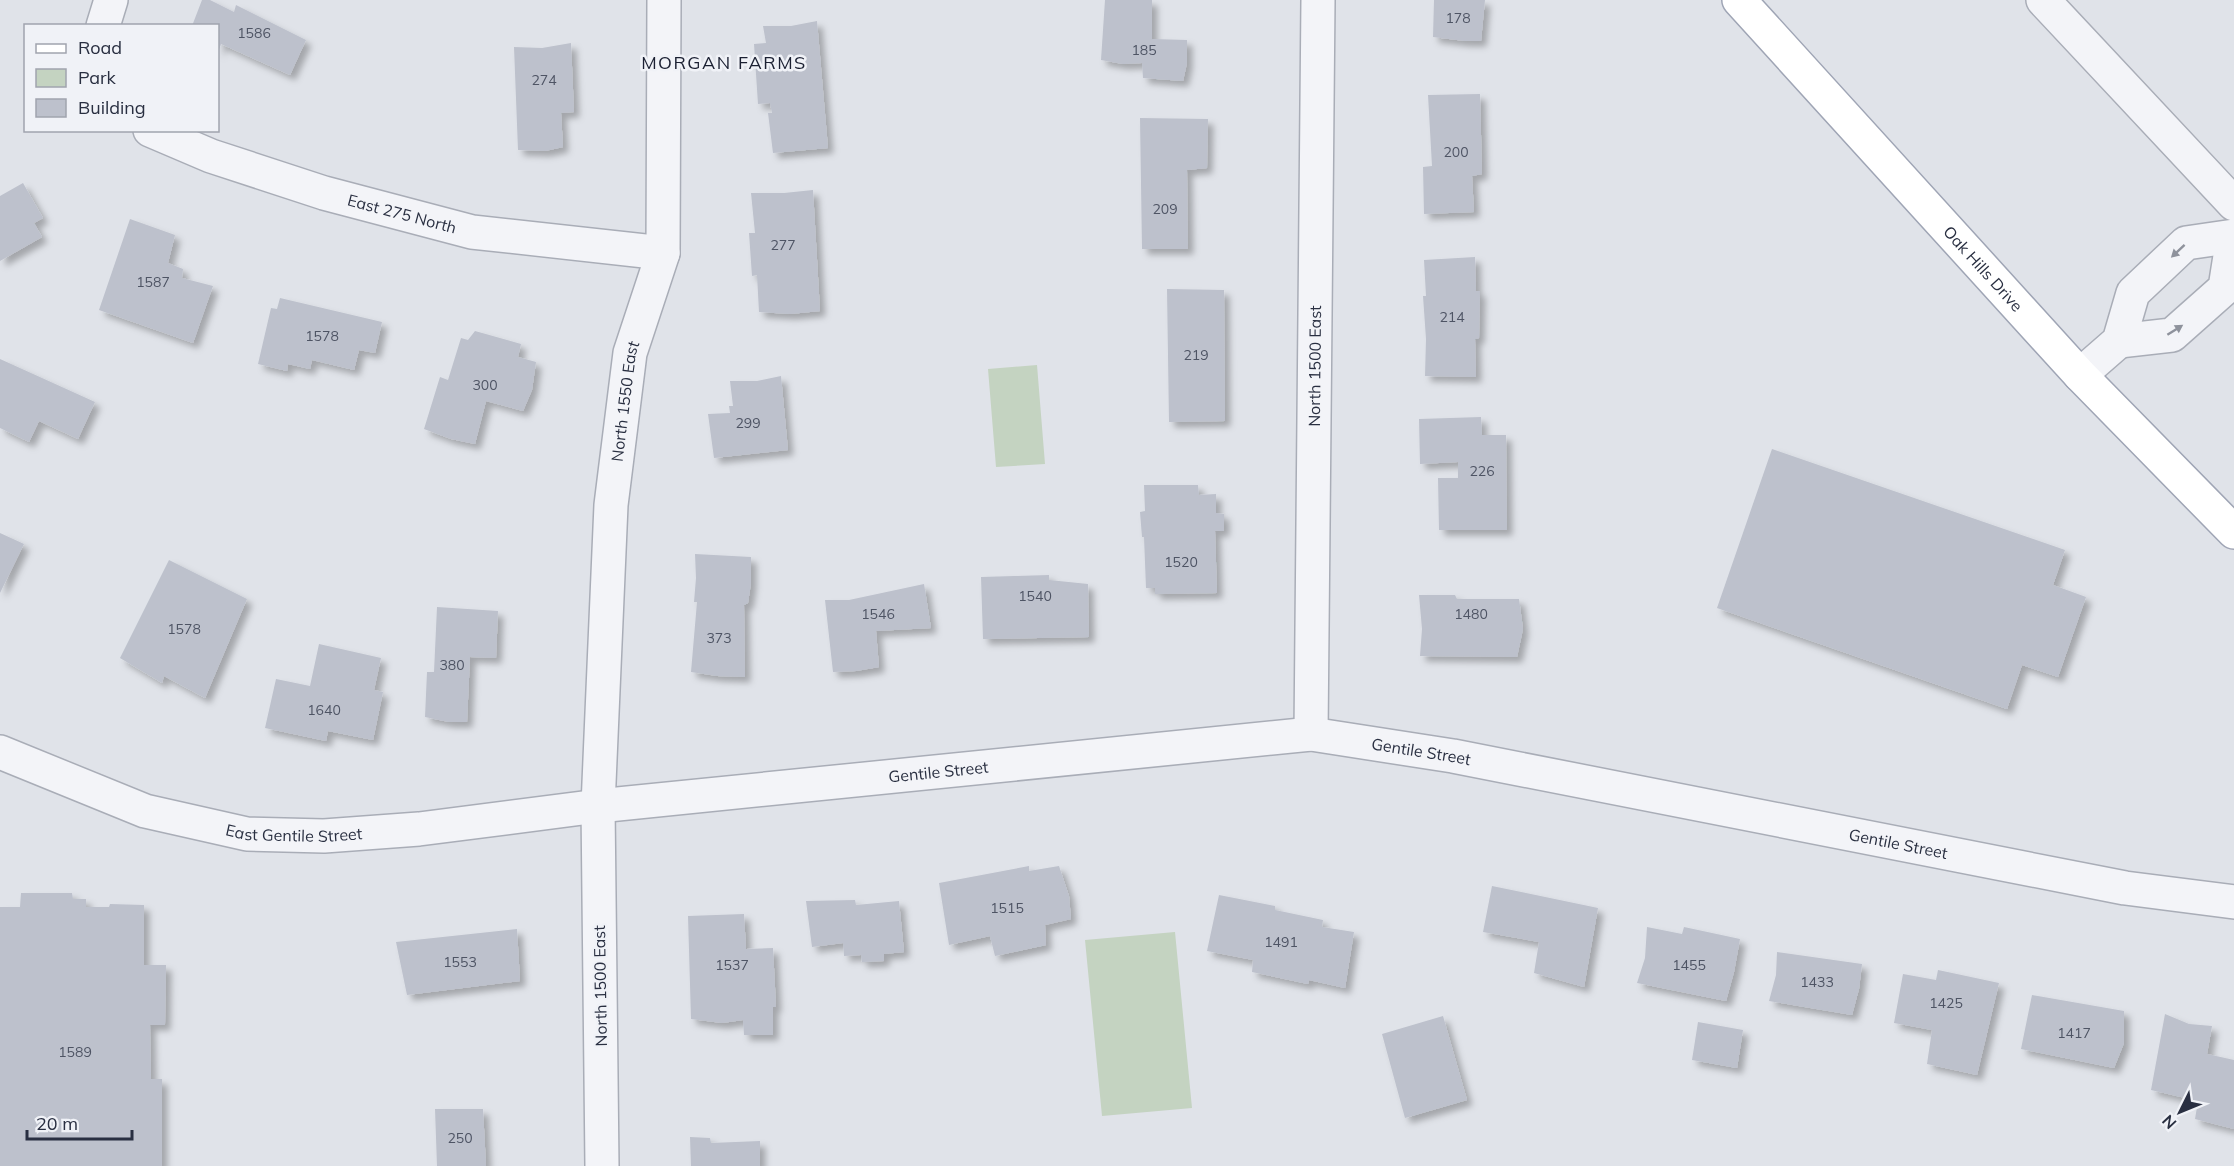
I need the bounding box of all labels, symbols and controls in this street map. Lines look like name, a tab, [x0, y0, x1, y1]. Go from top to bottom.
house number: 178	[1445, 9, 1471, 27]
legend	[24, 24, 219, 132]
house number: 1586	[237, 24, 271, 42]
text: Road	[78, 36, 122, 59]
house number: 185	[1131, 41, 1157, 59]
district label: MORGAN FARMS	[641, 51, 807, 74]
text: Park	[78, 66, 117, 89]
house number: 274	[531, 71, 557, 89]
text: Building	[78, 96, 146, 119]
house number: 200	[1443, 143, 1469, 161]
street label: East 275 North	[345, 190, 459, 238]
house number: 209	[1152, 200, 1178, 218]
street label: Oak Hills Drive	[1939, 222, 2027, 316]
house number: 277	[770, 236, 796, 254]
one-way arrow	[2171, 243, 2185, 257]
house number: 1587	[136, 273, 170, 291]
street label: North 1500 East	[1304, 305, 1325, 427]
house number: 214	[1439, 308, 1465, 326]
one-way arrow	[2167, 324, 2183, 335]
house number: 1578	[305, 327, 339, 345]
street label: North 1550 East	[607, 338, 643, 463]
house number: 219	[1183, 346, 1209, 364]
house number: 300	[472, 376, 498, 394]
house number: 299	[735, 414, 761, 432]
house number: 226	[1469, 462, 1495, 480]
house number: 1520	[1164, 553, 1198, 571]
house number: 1540	[1018, 587, 1052, 605]
house number: 1546	[861, 605, 895, 623]
house number: 1480	[1454, 605, 1488, 623]
house number: 1578	[167, 620, 201, 638]
house number: 373	[706, 629, 732, 647]
house number: 380	[439, 656, 465, 674]
house number: 1640	[307, 701, 341, 719]
street label: Gentile Street	[1370, 734, 1473, 769]
street label: Gentile Street	[888, 757, 990, 787]
street label: East Gentile Street	[224, 820, 363, 846]
street label: Gentile Street	[1847, 824, 1950, 863]
house number: 1515	[990, 899, 1024, 917]
street label: North 1500 East	[589, 925, 611, 1047]
house number: 1491	[1264, 933, 1298, 951]
house number: 1553	[443, 953, 477, 971]
house number: 1537	[715, 956, 749, 974]
house number: 1455	[1672, 956, 1706, 974]
house number: 1433	[1800, 973, 1834, 991]
house number: 1425	[1929, 994, 1963, 1012]
house number: 1417	[2057, 1024, 2091, 1042]
house number: 1589	[58, 1043, 92, 1061]
north arrow	[2150, 1082, 2210, 1142]
scale bar	[27, 1103, 132, 1141]
text: N	[2158, 1111, 2180, 1133]
text: 20 m	[36, 1112, 78, 1135]
house number: 250	[447, 1129, 473, 1147]

